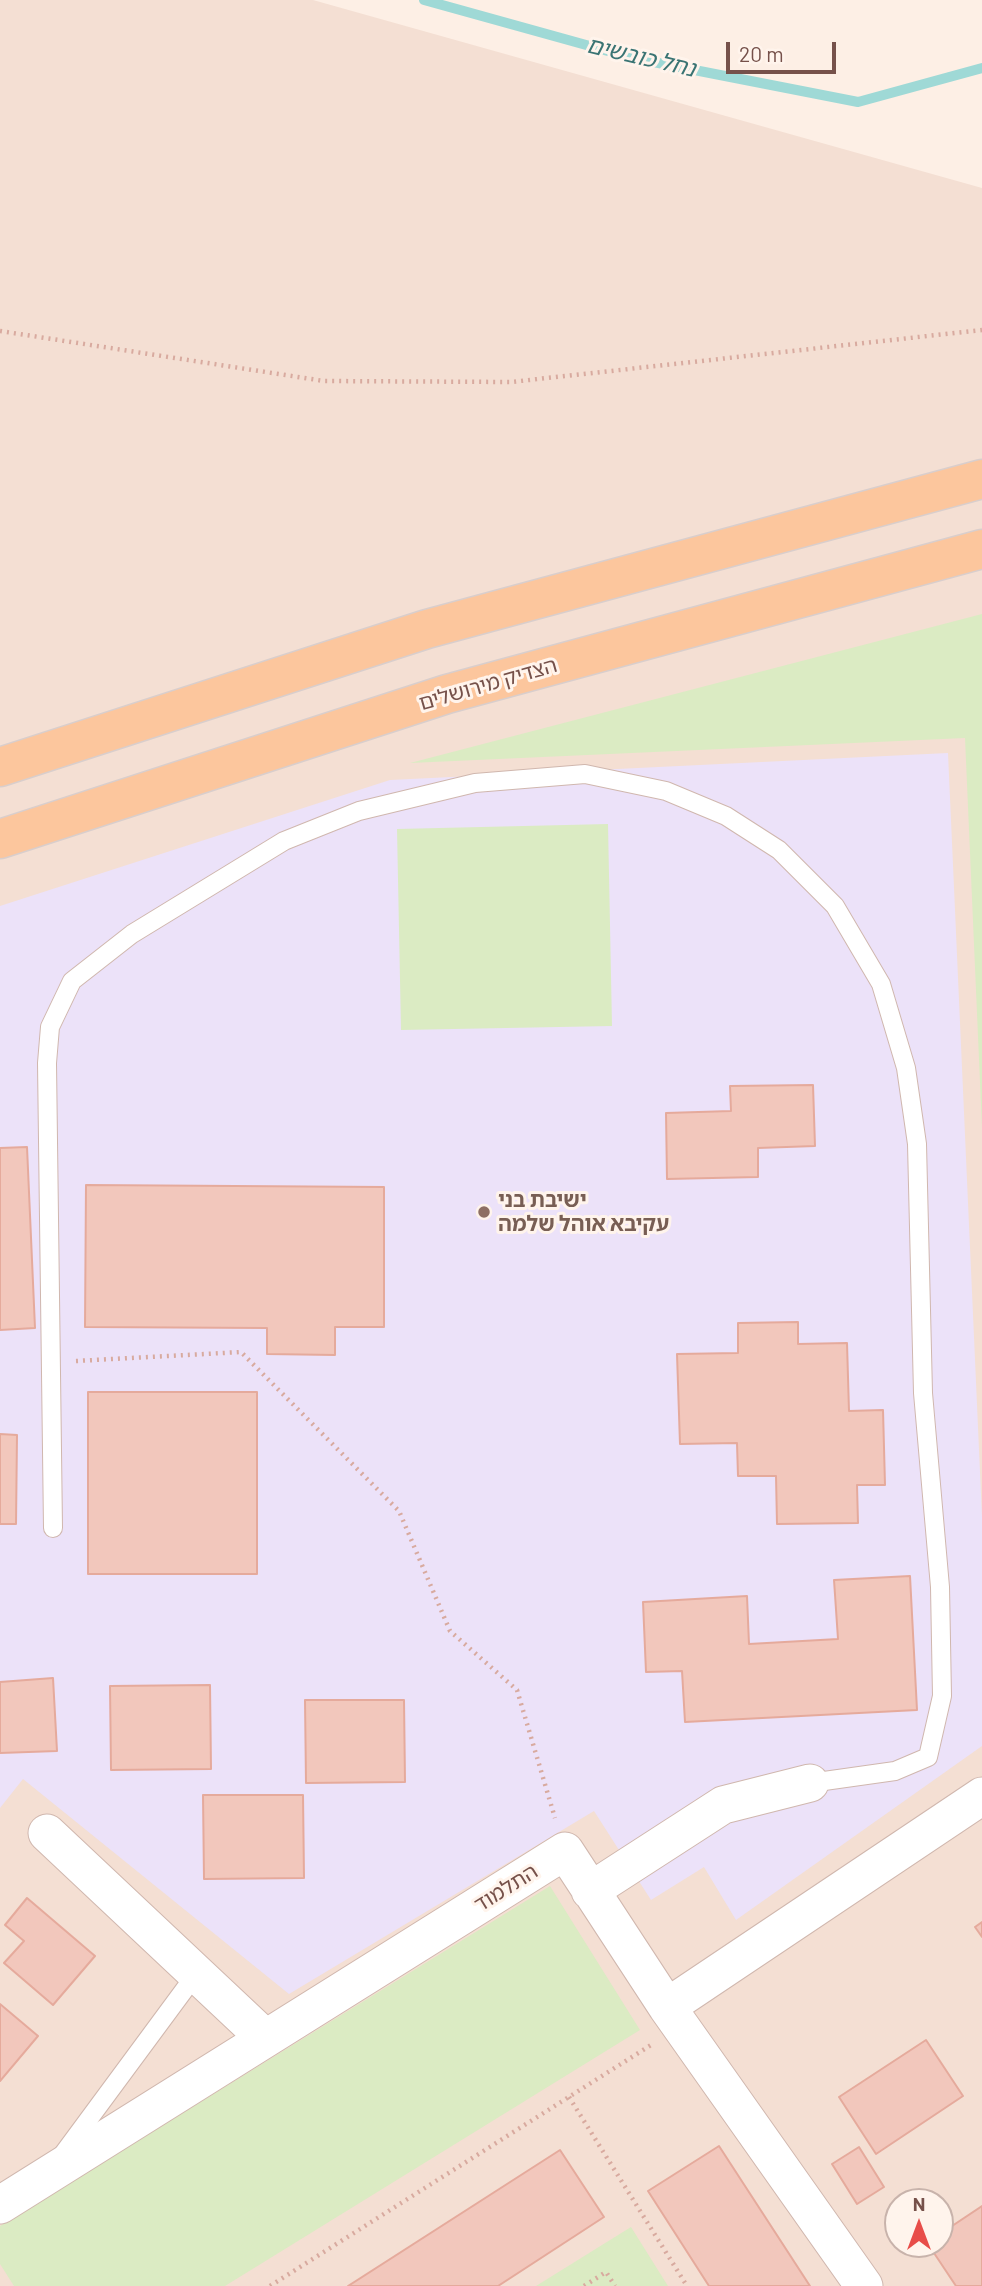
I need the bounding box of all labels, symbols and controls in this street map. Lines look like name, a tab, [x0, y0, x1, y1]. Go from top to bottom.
scale bar	[730, 28, 840, 72]
water label: נחל כובשים	[584, 31, 698, 83]
text: 20 m	[739, 41, 784, 66]
street label: הצדיק מירושלים	[416, 652, 560, 716]
place label: ישיבת בני עקיבא אוהל שלמה	[498, 1187, 669, 1237]
marker: ישיבת בני עקיבא אוהל שלמה	[476, 1204, 492, 1220]
street label: התלמוד	[470, 1859, 542, 1917]
north arrow	[884, 2188, 954, 2258]
text: N	[913, 2192, 925, 2215]

